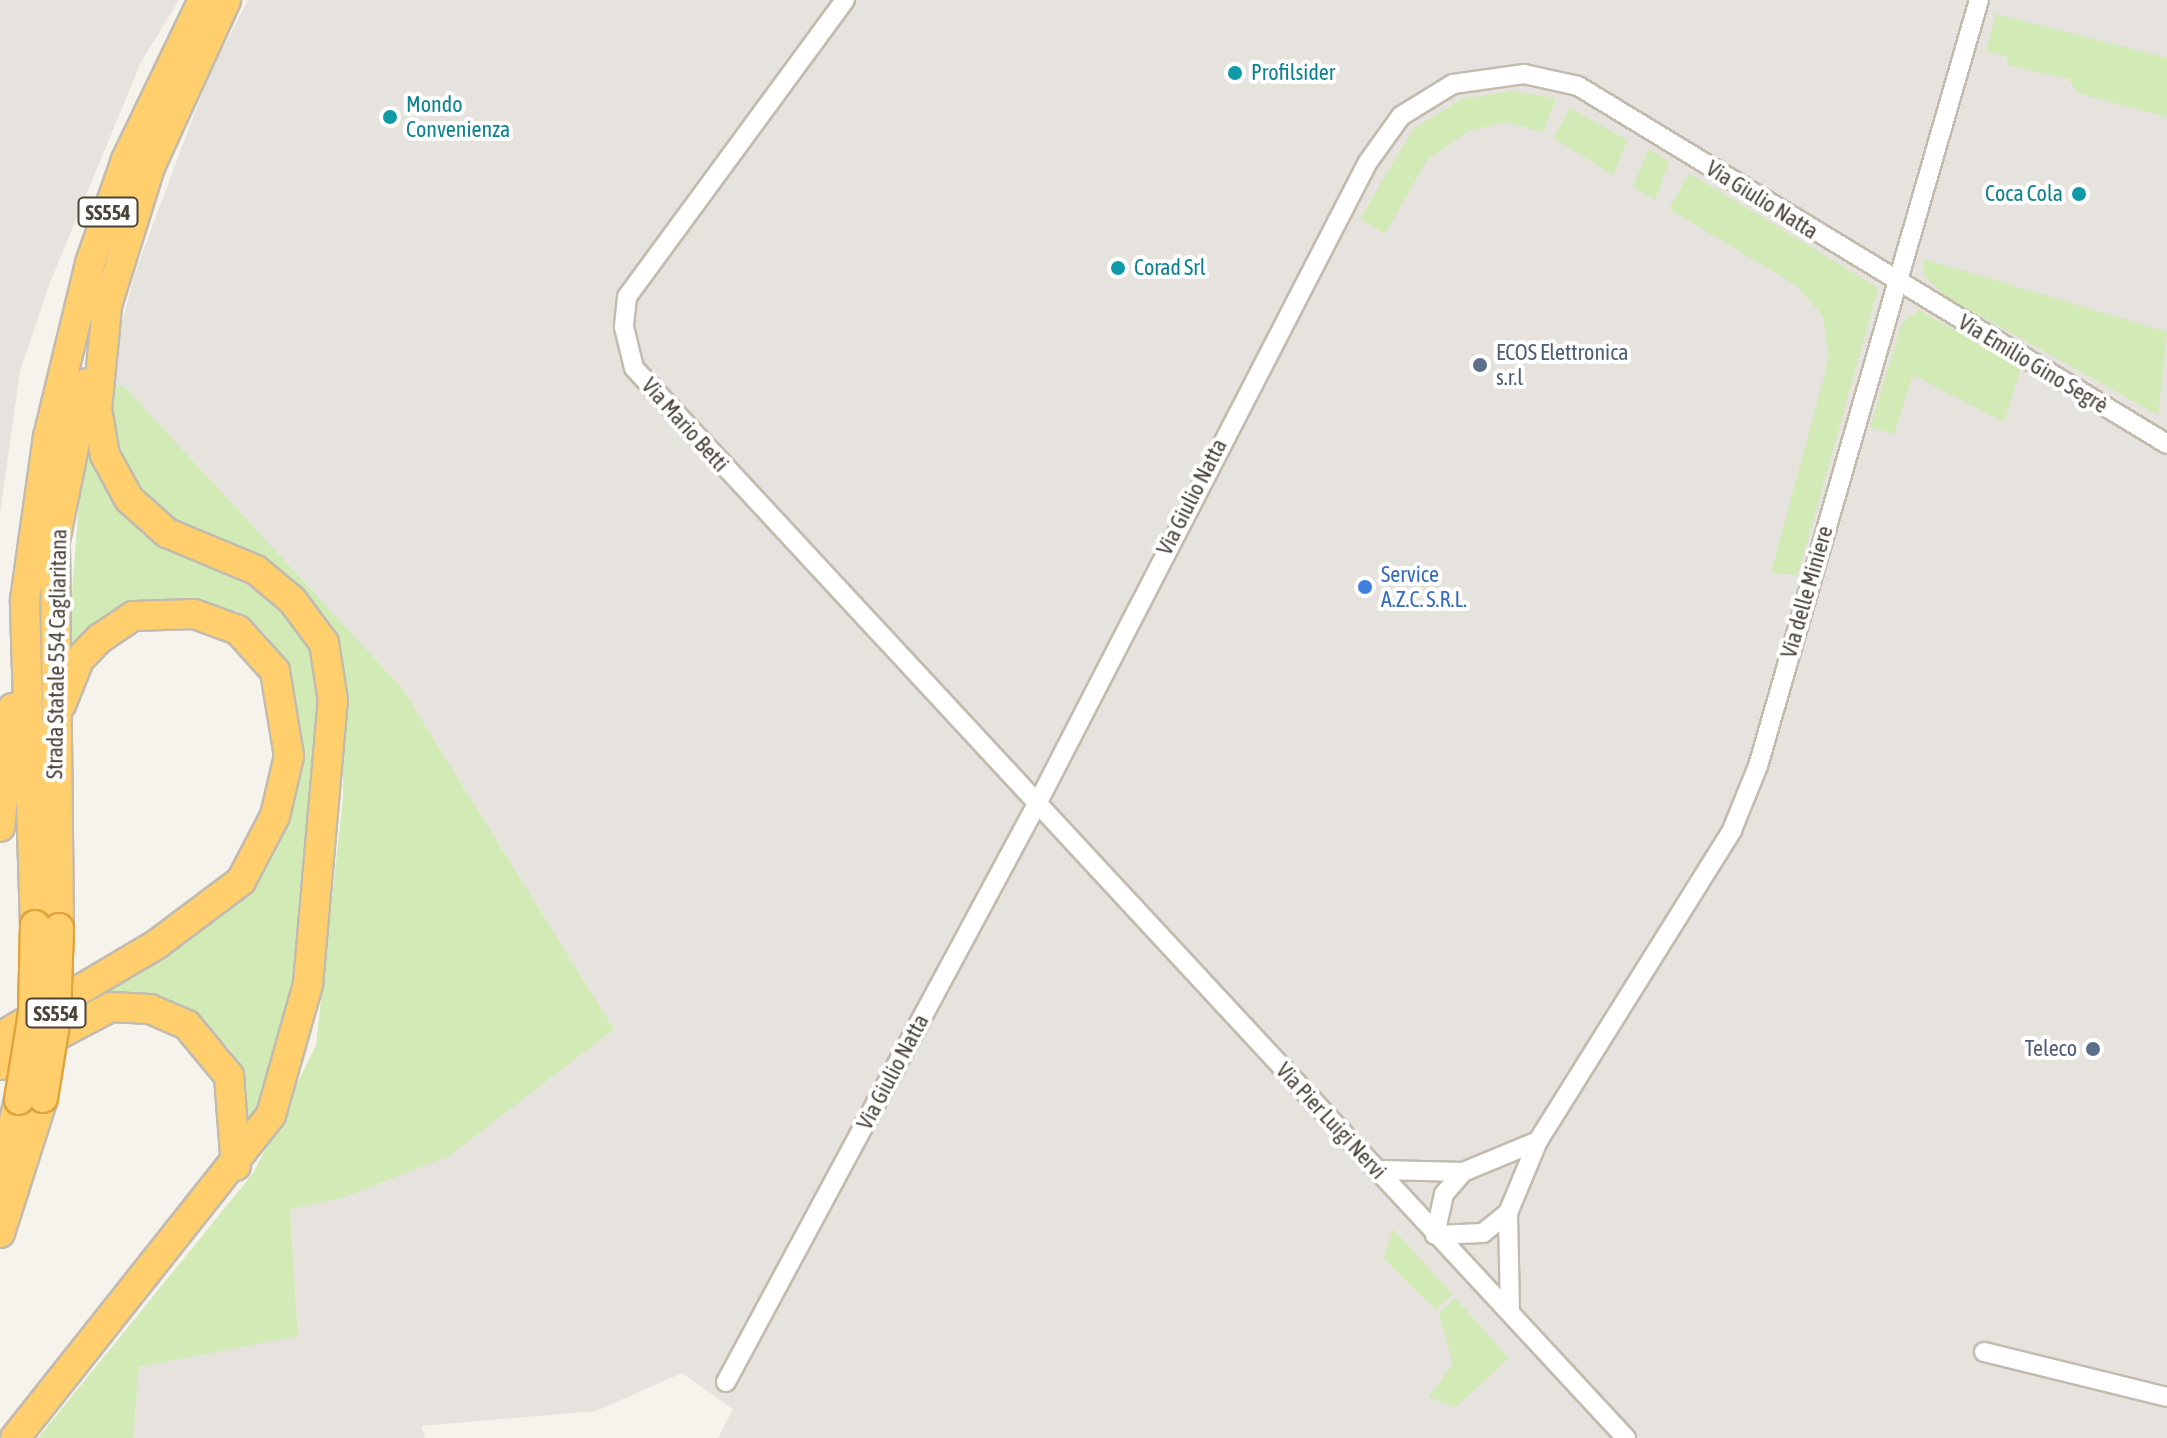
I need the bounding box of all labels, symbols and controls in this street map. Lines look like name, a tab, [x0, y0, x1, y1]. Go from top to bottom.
place label: Profilsider	[1251, 60, 1335, 86]
marker: Profilsider	[1226, 64, 1244, 82]
place label: Mondo Convenienza	[406, 91, 510, 142]
marker: Mondo Convenienza	[381, 108, 399, 126]
street label: Via Giulio Natta	[1701, 155, 1823, 245]
place label: Coca Cola	[1985, 181, 2063, 207]
marker: Coca Cola	[2070, 185, 2088, 203]
road number: SS554	[76, 196, 140, 228]
place label: Corad Srl	[1134, 255, 1206, 281]
marker: Corad Srl	[1109, 259, 1127, 277]
street label: Via Emilio Gino Segrè	[1954, 309, 2112, 419]
place label: ECOS Elettronica s.r.l	[1496, 339, 1629, 390]
marker: ECOS Elettronica s.r.l	[1471, 356, 1489, 374]
street label: Via Mario Betti	[636, 373, 734, 477]
street label: Via Giulio Natta	[1151, 435, 1233, 559]
street label: Via delle Miniere	[1776, 523, 1838, 661]
street label: Strada Statale 554 Cagliaritana	[42, 529, 72, 779]
place label: Service A.Z.C. S.R.L.	[1381, 561, 1467, 612]
marker: Service A.Z.C. S.R.L.	[1356, 578, 1374, 596]
road number: SS554	[24, 997, 88, 1029]
street label: Via Giulio Natta	[852, 1010, 934, 1134]
place label: Teleco	[2025, 1036, 2077, 1062]
marker: Teleco	[2084, 1040, 2102, 1058]
street label: Via Pier Luigi Nervi	[1270, 1057, 1392, 1185]

